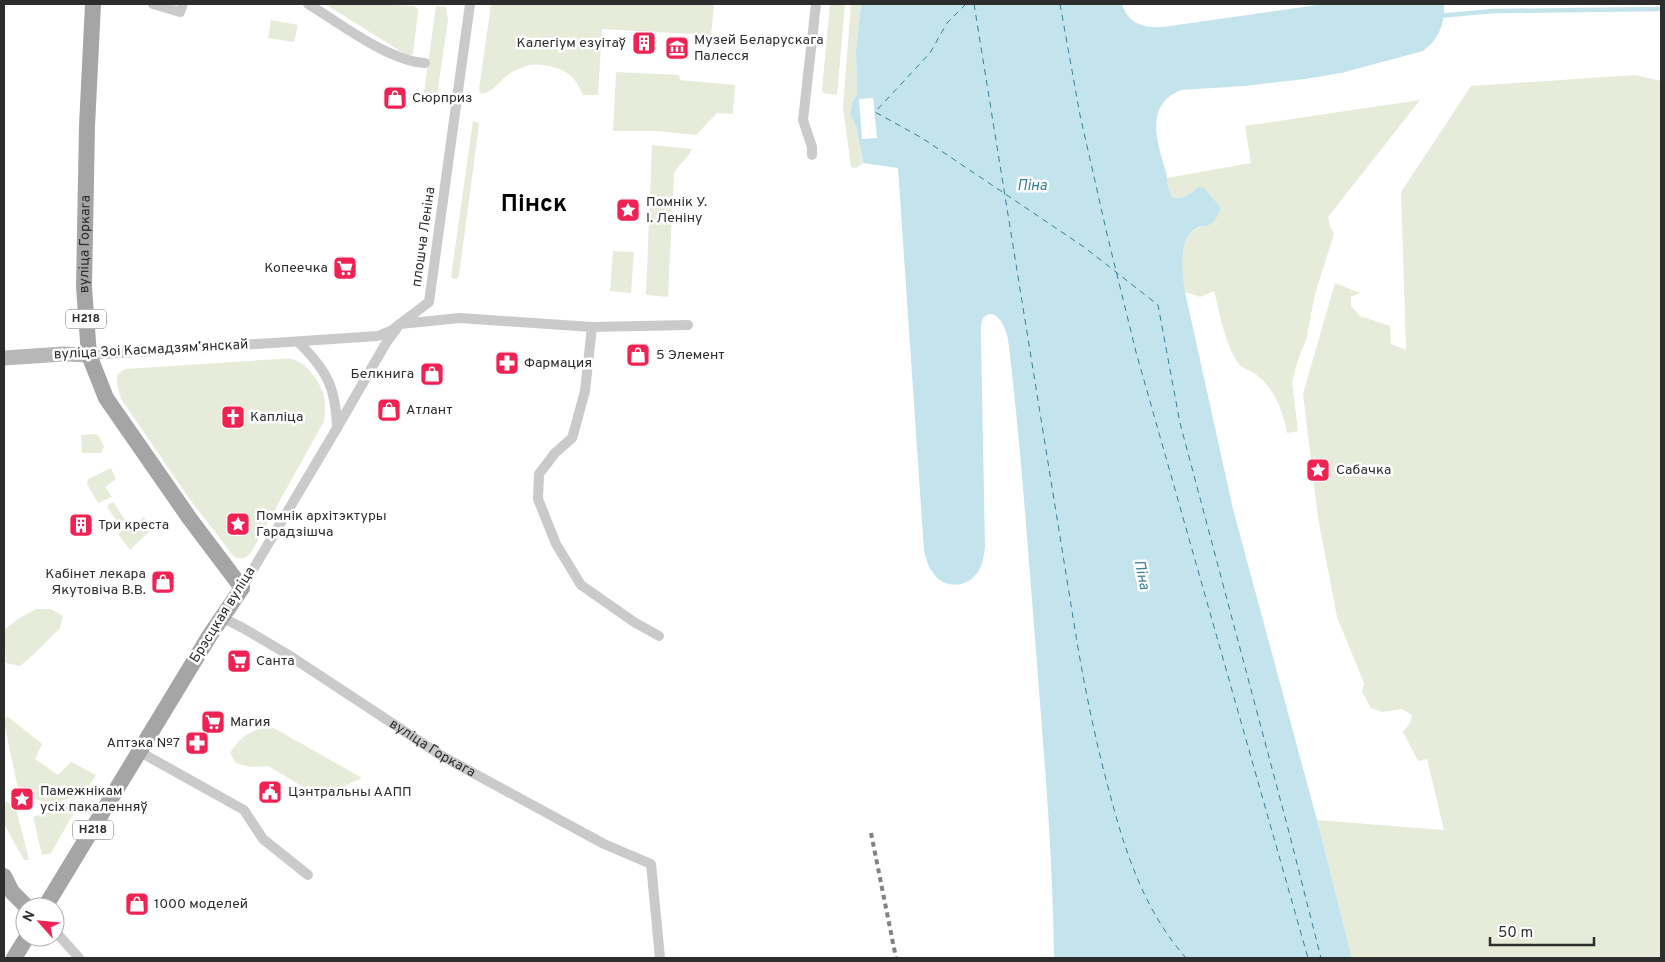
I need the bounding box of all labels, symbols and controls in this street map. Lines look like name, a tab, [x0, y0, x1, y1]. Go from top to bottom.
building icon: Калегіум езуітаў	[631, 30, 657, 56]
place label: Музей Беларускага Палесся	[694, 32, 824, 65]
place label: Калегіум езуітаў	[516, 35, 626, 52]
museum icon: Музей Беларускага Палесся	[664, 35, 690, 61]
shop icon: Сюрприз	[382, 85, 408, 111]
place label: Сюрприз	[412, 90, 473, 107]
water label: Піна	[1017, 177, 1047, 196]
street label: плошча Леніна	[409, 186, 439, 288]
district label: Пінск	[501, 190, 567, 220]
place label: Помнік У. І. Леніну	[646, 194, 707, 227]
street label: вуліца Горкага	[75, 195, 94, 294]
place icon: Помнік У. І. Леніну	[615, 197, 641, 223]
supermarket icon: Копеечка	[332, 255, 358, 281]
place label: Копеечка	[264, 260, 328, 277]
road number: Н218	[66, 310, 106, 328]
street label: вуліца Зоі Касмадзямʼянскай	[53, 336, 249, 364]
shop icon: 5 Элемент	[625, 342, 651, 368]
place label: 5 Элемент	[656, 347, 725, 364]
pharmacy icon: Фармация	[494, 350, 520, 376]
place label: Фармация	[524, 355, 592, 372]
shop icon: Белкнига	[419, 361, 445, 387]
place label: Белкнига	[350, 366, 414, 383]
shop icon: Атлант	[376, 397, 402, 423]
place label: Атлант	[406, 402, 453, 419]
church icon: Капліца	[220, 404, 246, 430]
place label: Капліца	[250, 409, 303, 426]
place icon: Сабачка	[1305, 457, 1331, 483]
place label: Сабачка	[1336, 462, 1391, 479]
place label: Помнік архітэктуры Гарадзішча	[256, 508, 387, 541]
place icon: Помнік архітэктуры Гарадзішча	[225, 511, 251, 537]
building icon: Три креста	[68, 512, 94, 538]
place label: Три креста	[98, 517, 169, 534]
water label: Піна	[1129, 558, 1153, 592]
street label: Брэсцкая вуліца	[187, 564, 259, 666]
place label: Кабінет лекара Якутовіча В.В.	[45, 566, 146, 599]
shop icon: Кабінет лекара Якутовіча В.В.	[150, 569, 176, 595]
supermarket icon: Санта	[226, 648, 252, 674]
place label: Санта	[256, 653, 295, 670]
supermarket icon: Магия	[200, 709, 226, 735]
place label: Магия	[230, 714, 270, 731]
street label: вуліца Горкага	[386, 715, 478, 781]
pharmacy icon: Аптэка №7	[184, 730, 210, 756]
place label: Аптэка №7	[106, 735, 180, 752]
public building icon: Цэнтральны ААПП	[257, 779, 283, 805]
place label: Памежнікам усіх пакаленняў	[40, 783, 148, 816]
place label: Цэнтральны ААПП	[288, 784, 412, 801]
place icon: Памежнікам усіх пакаленняў	[9, 786, 35, 812]
road number: Н218	[73, 820, 113, 840]
shop icon: 1000 моделей	[124, 891, 150, 917]
place label: 1000 моделей	[154, 896, 248, 913]
north arrow	[15, 897, 65, 947]
text: N	[20, 908, 40, 925]
scale bar	[1490, 914, 1594, 946]
text: 50 m	[1498, 924, 1533, 943]

